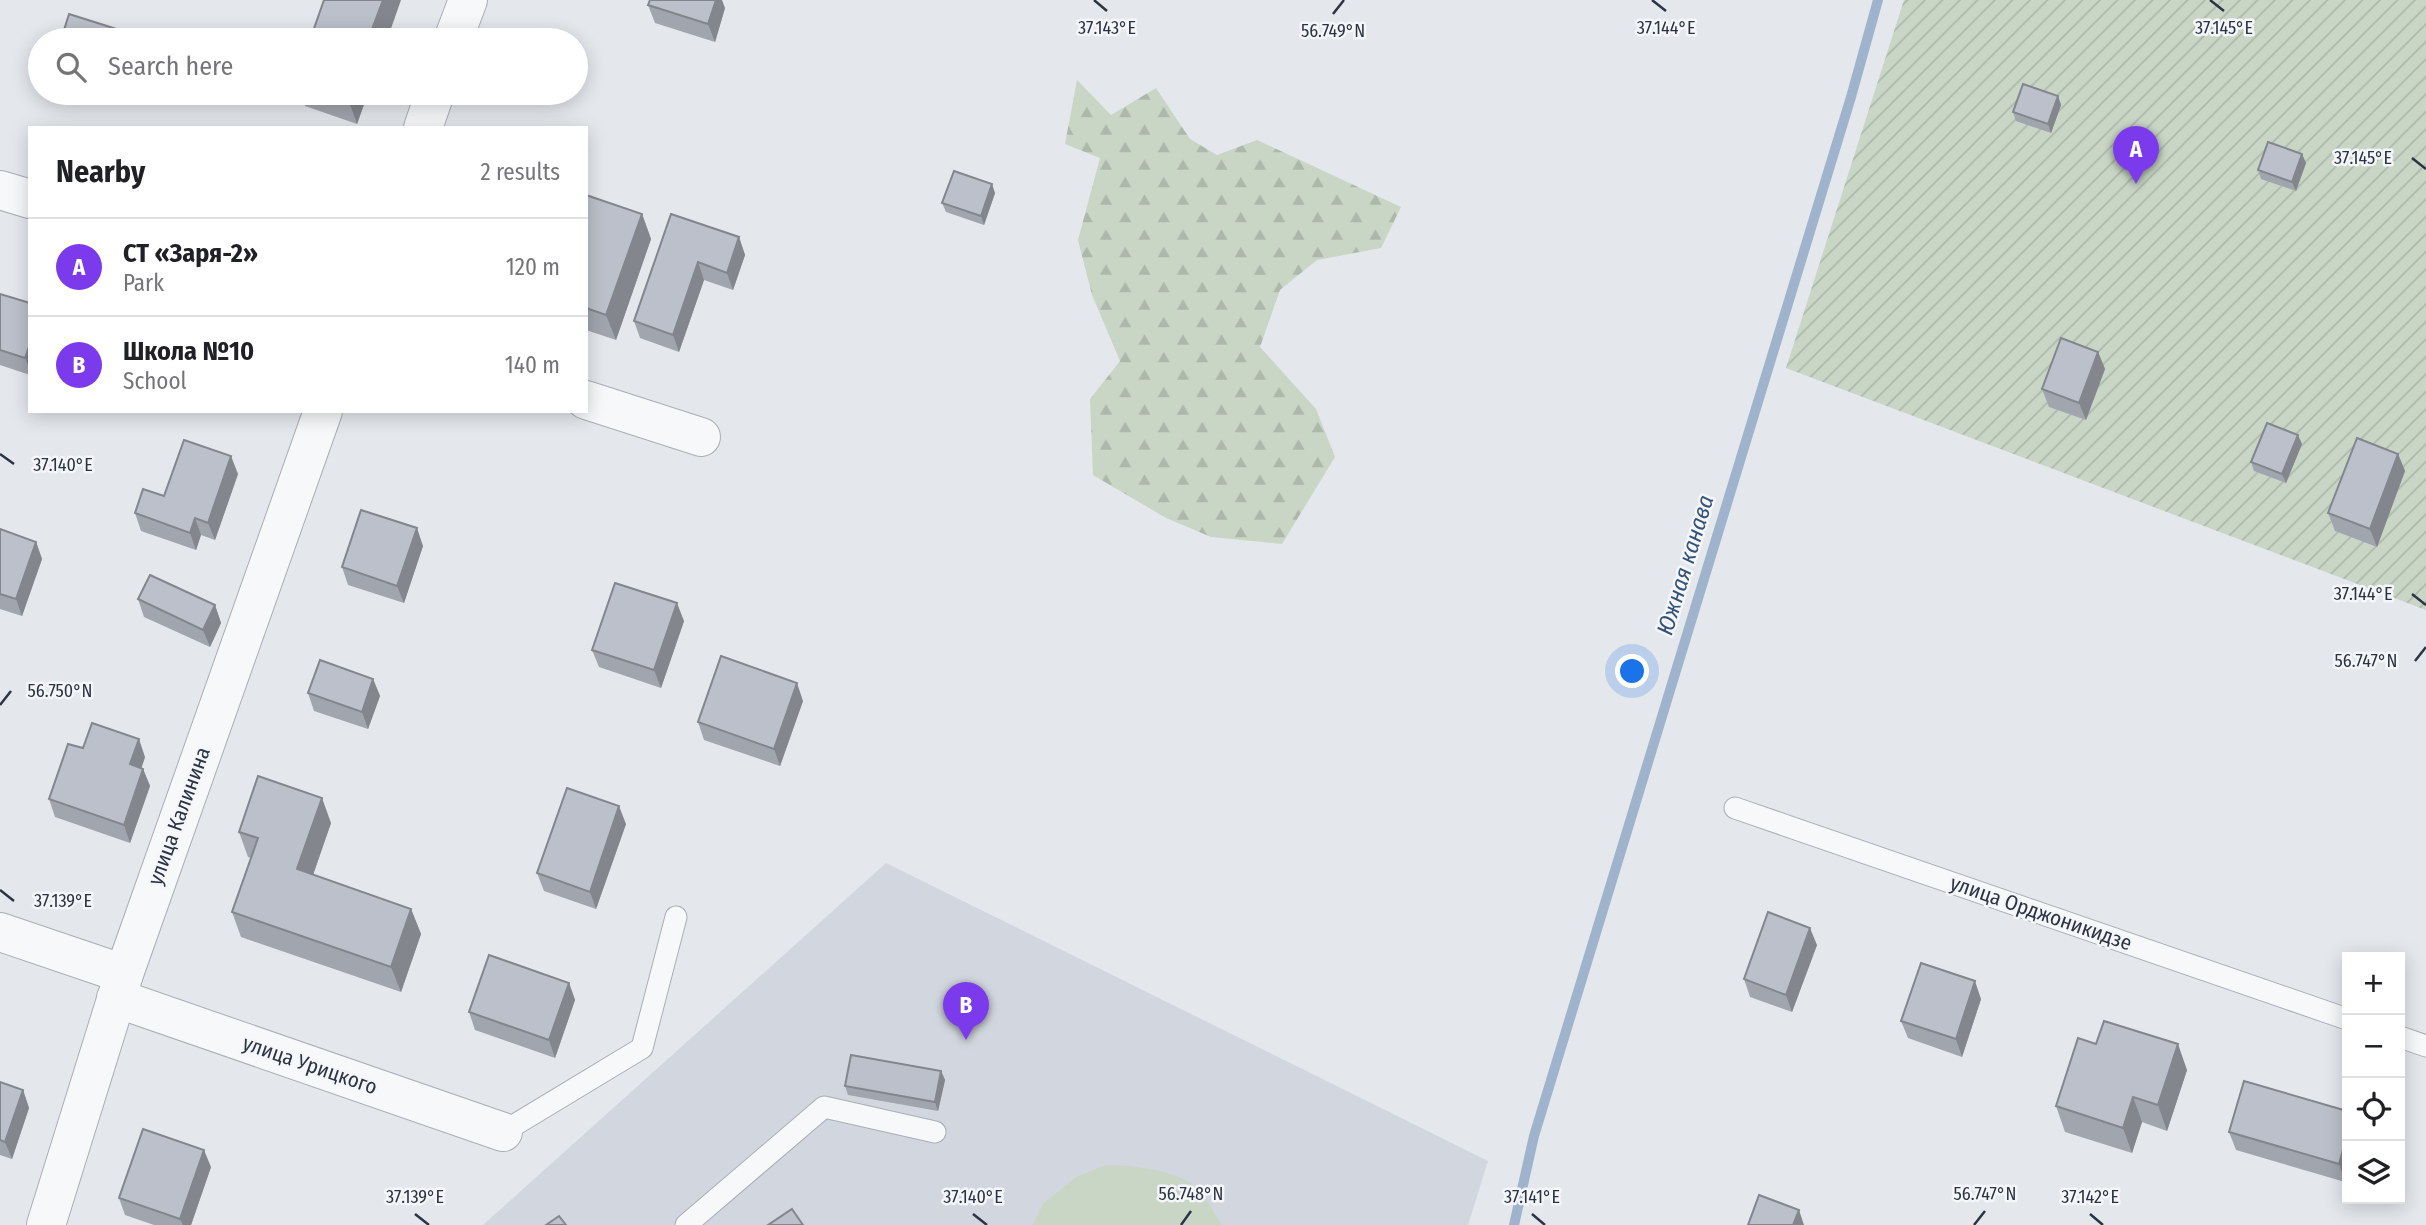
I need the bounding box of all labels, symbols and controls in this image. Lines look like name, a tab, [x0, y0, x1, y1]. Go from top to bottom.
text: 37.143°E	[1078, 17, 1136, 39]
text: 37.144°E	[1637, 17, 1695, 39]
text: 37.145°E	[2195, 17, 2253, 39]
text: 56.749°N	[1301, 20, 1365, 42]
search box	[28, 28, 588, 105]
icon: search	[52, 48, 90, 86]
text: Search here	[108, 51, 233, 82]
pin: A	[2113, 126, 2159, 184]
text: 37.145°E	[2334, 147, 2392, 169]
text: Nearby	[56, 154, 145, 190]
text: 2 results	[480, 158, 560, 186]
text: СТ «Заря-2»	[123, 238, 258, 269]
text: A	[73, 253, 85, 281]
text: 120 m	[506, 253, 560, 281]
text: Park	[123, 269, 164, 297]
text: Школа №10	[123, 336, 254, 367]
text: B	[73, 351, 85, 379]
text: 140 m	[505, 351, 560, 379]
text: School	[123, 367, 187, 395]
text: 37.140°E	[33, 454, 93, 476]
water label: Южная канава	[1650, 492, 1720, 638]
text: 37.144°E	[2334, 583, 2392, 605]
text: 56.747°N	[2335, 650, 2397, 672]
your location	[1615, 654, 1649, 688]
text: 56.750°N	[27, 680, 93, 702]
street label: улица Калинина	[142, 743, 216, 889]
street label: улица Орджоникидзе	[1947, 870, 2135, 956]
text: 37.139°E	[34, 890, 92, 912]
map controls	[2342, 952, 2405, 1204]
button: +	[2342, 952, 2405, 1015]
pin: B	[943, 982, 989, 1040]
button: −	[2342, 1015, 2405, 1078]
street label: улица Урицкого	[239, 1030, 381, 1100]
button: locate	[2342, 1078, 2405, 1141]
button: layers	[2342, 1141, 2405, 1204]
text: 56.748°N	[1159, 1183, 1223, 1205]
text: 56.747°N	[1954, 1183, 2016, 1205]
text: 37.139°E	[386, 1186, 444, 1208]
text: 37.140°E	[943, 1186, 1003, 1208]
text: 37.141°E	[1504, 1186, 1560, 1208]
text: 37.142°E	[2061, 1186, 2119, 1208]

